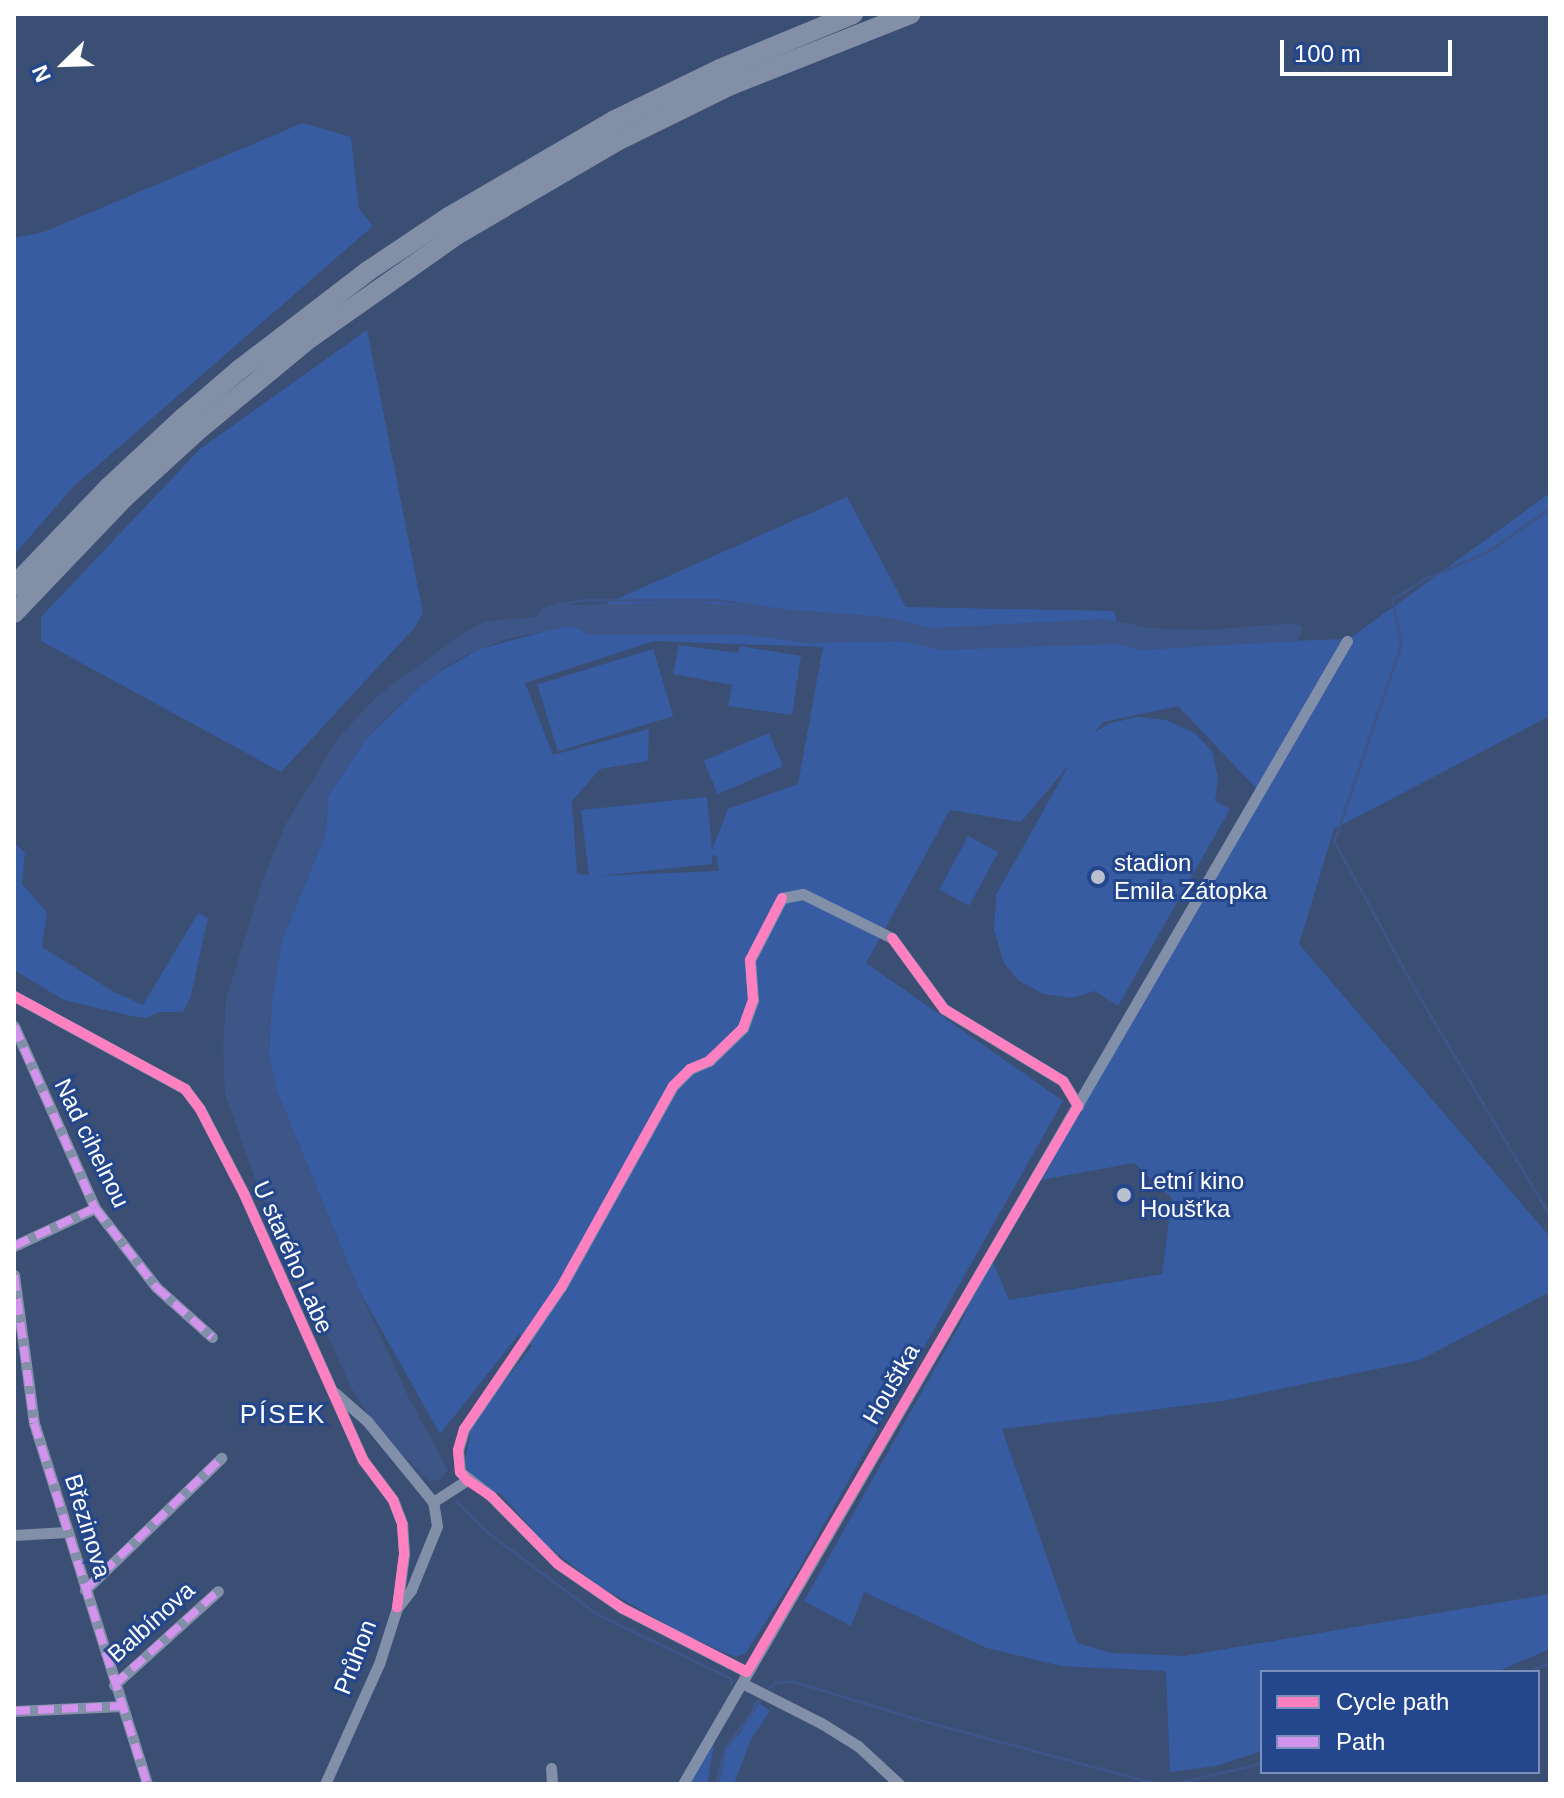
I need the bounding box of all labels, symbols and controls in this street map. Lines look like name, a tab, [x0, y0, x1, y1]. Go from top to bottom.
north arrow	[24, 24, 104, 104]
scale bar	[1284, 24, 1456, 74]
text: 100 m	[1294, 40, 1361, 67]
text: N	[27, 61, 56, 86]
place label: stadion Emila Zátopka	[1114, 849, 1267, 905]
marker: stadion Emila Zátopka	[1089, 868, 1107, 886]
street label: Nad cihelnou	[48, 1074, 136, 1212]
place label: Letní kino Houšťka	[1140, 1167, 1244, 1223]
street label: U starého Labe	[246, 1176, 340, 1338]
marker: Letní kino Houšťka	[1115, 1186, 1133, 1204]
street label: Houštka	[857, 1339, 925, 1429]
district label: PÍSEK	[240, 1399, 326, 1431]
street label: Březinova	[59, 1471, 117, 1581]
street label: Balbínova	[102, 1576, 200, 1668]
street label: Průhon	[328, 1616, 382, 1698]
legend	[1260, 1670, 1540, 1774]
text: Cycle path	[1336, 1688, 1449, 1715]
text: Path	[1336, 1728, 1385, 1755]

